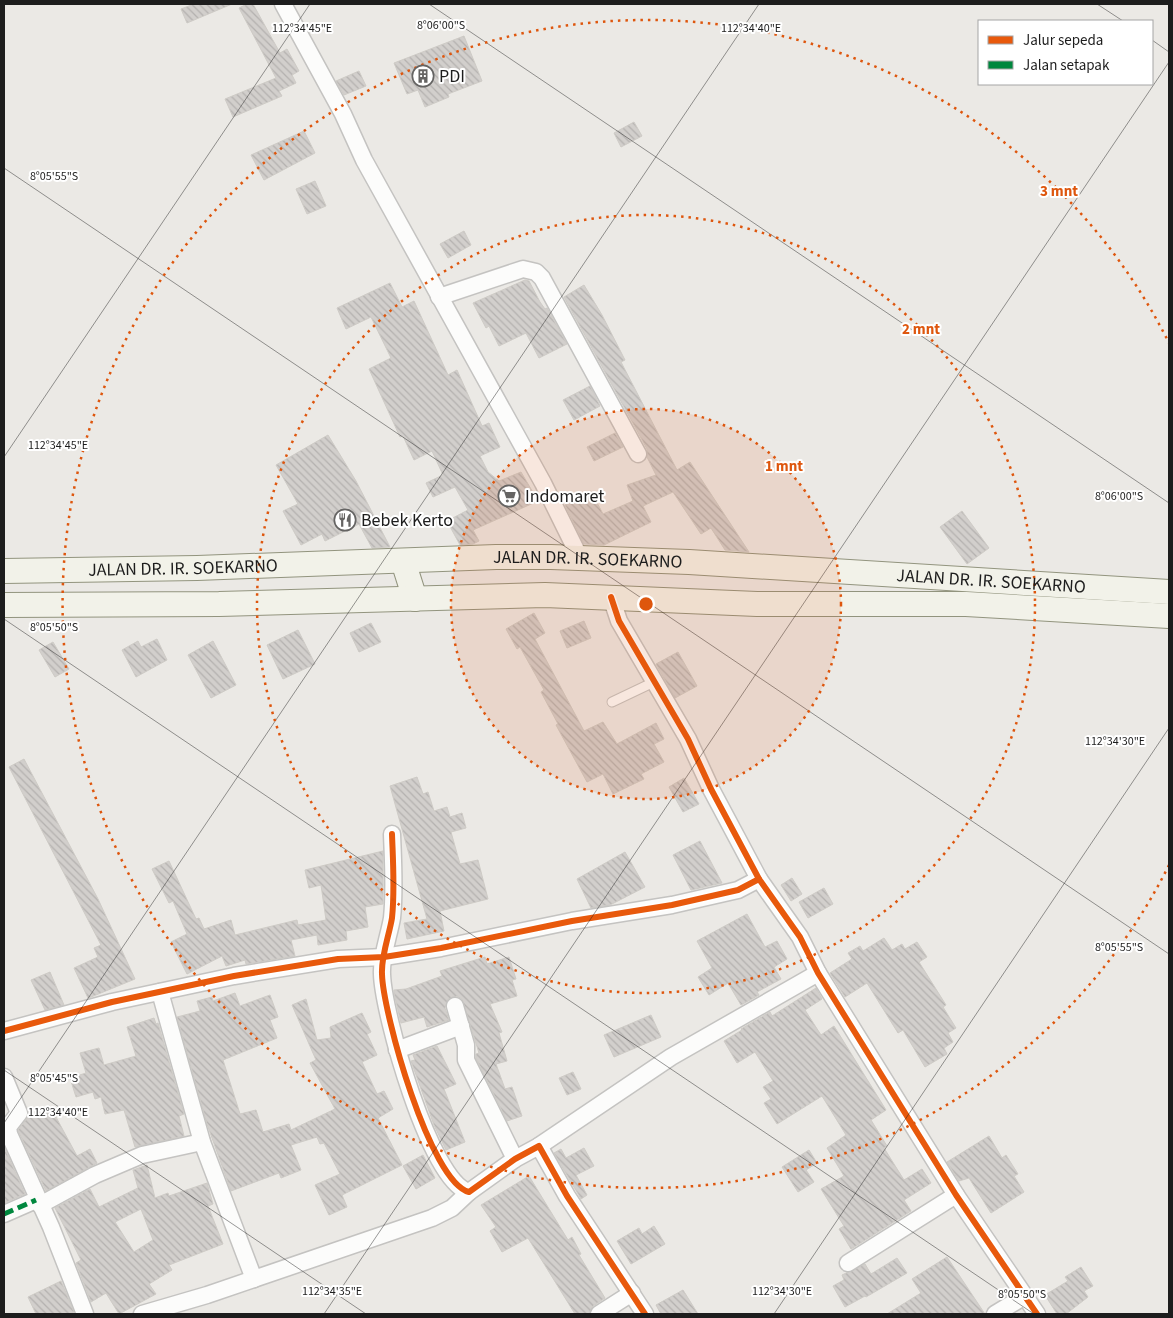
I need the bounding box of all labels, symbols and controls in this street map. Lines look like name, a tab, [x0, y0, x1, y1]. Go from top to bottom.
text: 8°06'00"S	[417, 17, 465, 34]
text: 112°34'45"E	[272, 20, 332, 37]
text: 112°34'40"E	[721, 20, 781, 37]
legend	[978, 20, 1153, 85]
text: Jalur sepeda	[1023, 30, 1103, 51]
text: Jalan setapak	[1023, 55, 1110, 76]
building icon: PDI	[411, 64, 435, 88]
place label: PDI	[439, 64, 465, 89]
text: 8°05'55"S	[30, 168, 78, 185]
text: 3 mnt	[1040, 181, 1078, 202]
text: 2 mnt	[902, 319, 940, 340]
text: 112°34'45"E	[28, 437, 88, 454]
text: 1 mnt	[765, 456, 803, 477]
supermarket icon: Indomaret	[497, 484, 521, 508]
place label: Indomaret	[525, 484, 604, 509]
text: 8°06'00"S	[1095, 488, 1143, 505]
restaurant icon: Bebek Kerto	[333, 508, 357, 532]
place label: Bebek Kerto	[361, 508, 453, 533]
street label: JALAN DR. IR. SOEKARNO	[493, 545, 683, 575]
street label: JALAN DR. IR. SOEKARNO	[88, 553, 278, 583]
street label: JALAN DR. IR. SOEKARNO	[896, 563, 1087, 600]
centre of rings	[637, 595, 655, 613]
text: 8°05'50"S	[30, 619, 78, 636]
text: 112°34'30"E	[1085, 733, 1145, 750]
text: 8°05'55"S	[1095, 939, 1143, 956]
text: 8°05'45"S	[30, 1070, 78, 1087]
text: 112°34'40"E	[28, 1104, 88, 1121]
text: 112°34'35"E	[302, 1283, 362, 1300]
text: 112°34'30"E	[752, 1283, 812, 1300]
text: 8°05'50"S	[998, 1286, 1046, 1303]

